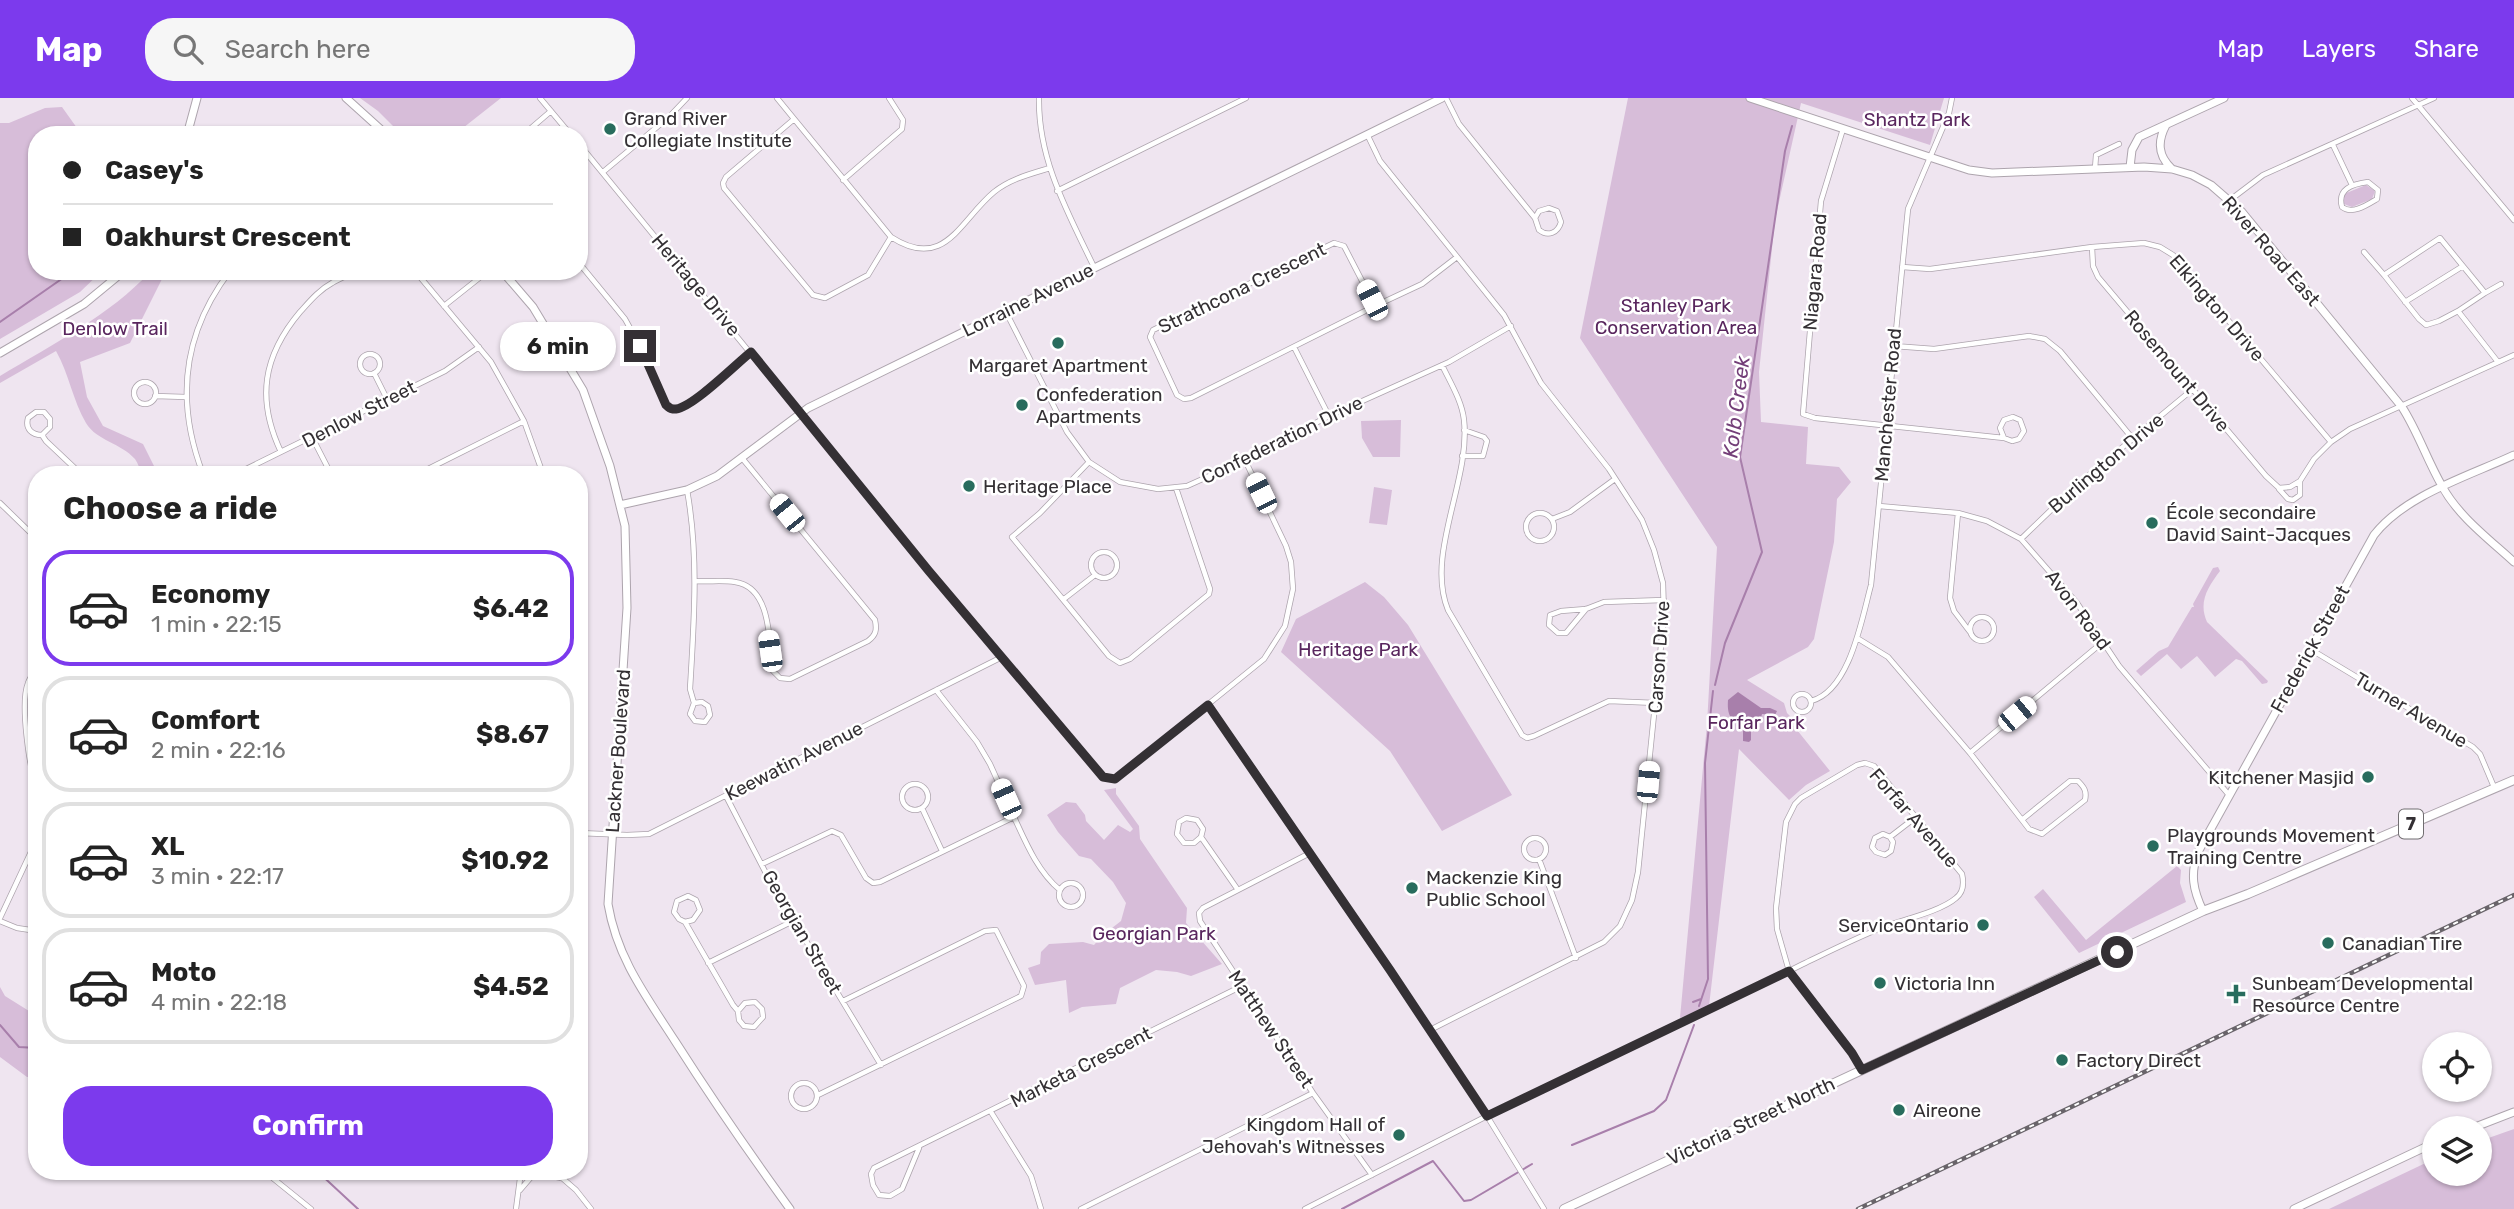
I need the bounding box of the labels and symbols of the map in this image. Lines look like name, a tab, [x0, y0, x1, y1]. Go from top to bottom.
place label: Grand River Collegiate Institute	[624, 107, 792, 152]
park label: Shantz Park	[1864, 108, 1970, 131]
marker: Grand River Collegiate Institute	[602, 121, 618, 137]
street label: River Road East	[2217, 191, 2325, 311]
street label: Niagara Road	[1798, 213, 1832, 331]
street label: Heritage Drive	[647, 229, 745, 341]
street label: Strathcona Crescent	[1154, 237, 1330, 339]
street label: Elkington Drive	[2164, 250, 2270, 366]
street label: Lorraine Avenue	[958, 258, 1098, 342]
car	[1354, 277, 1391, 323]
park label: Stanley Park Conservation Area	[1595, 294, 1757, 339]
street label: Rosemount Drive	[2119, 305, 2235, 437]
park label: Denlow Trail	[62, 317, 168, 340]
callout: 6 min	[500, 322, 616, 370]
street label: Manchester Road	[1870, 327, 1906, 483]
route end	[624, 330, 656, 362]
marker: Margaret Apartment	[1050, 335, 1066, 351]
water label: Kolb Creek	[1717, 353, 1755, 459]
place label: Margaret Apartment	[968, 354, 1148, 377]
street label: Denlow Street	[298, 375, 420, 453]
place label: Confederation Apartments	[1036, 383, 1163, 428]
street label: Confederation Drive	[1197, 391, 1367, 489]
marker: Confederation Apartments	[1014, 397, 1030, 413]
street label: Burlington Drive	[2044, 408, 2168, 518]
car	[1243, 470, 1280, 516]
place label: Heritage Place	[983, 475, 1112, 498]
marker: Heritage Place	[961, 478, 977, 494]
car	[766, 490, 809, 536]
place label: École secondaire David Saint-Jacques	[2166, 501, 2351, 546]
marker: École secondaire David Saint-Jacques	[2144, 515, 2160, 531]
street label: Avon Road	[2040, 565, 2116, 655]
street label: Frederick Street	[2266, 581, 2355, 717]
street label: Carson Drive	[1644, 600, 1674, 714]
car	[757, 629, 784, 673]
park label: Heritage Park	[1298, 638, 1418, 661]
street label: Turner Avenue	[2350, 667, 2472, 753]
street label: Lackner Boulevard	[601, 668, 635, 834]
car	[1995, 692, 2040, 736]
park label: Forfar Park	[1707, 711, 1805, 734]
street label: Keewatin Avenue	[721, 716, 867, 806]
car	[1636, 760, 1661, 804]
street label: Forfar Avenue	[1865, 764, 1963, 872]
place label: Kitchener Masjid	[2208, 766, 2354, 789]
marker: Kitchener Masjid	[2360, 769, 2376, 785]
car	[988, 776, 1025, 822]
road number: 7	[2399, 810, 2423, 838]
place label: Playgrounds Movement Training Centre	[2167, 824, 2375, 869]
marker: Playgrounds Movement Training Centre	[2145, 838, 2161, 854]
street label: Georgian Street	[757, 866, 847, 998]
place label: Mackenzie King Public School	[1426, 866, 1562, 911]
marker: Mackenzie King Public School	[1404, 880, 1420, 896]
place label: ServiceOntario	[1838, 914, 1969, 937]
marker: ServiceOntario	[1975, 917, 1991, 933]
park label: Georgian Park	[1092, 922, 1216, 945]
place label: Canadian Tire	[2342, 932, 2462, 955]
marker: Canadian Tire	[2320, 935, 2336, 951]
route start	[2101, 936, 2133, 968]
street label: Matthew Street	[1223, 966, 1319, 1093]
place label: Victoria Inn	[1894, 972, 1995, 995]
place label: Sunbeam Developmental Resource Centre	[2252, 972, 2473, 1017]
marker: Victoria Inn	[1872, 975, 1888, 991]
marker: Sunbeam Developmental Resource Centre	[2226, 984, 2246, 1004]
street label: Marketa Crescent	[1007, 1021, 1156, 1112]
place label: Factory Direct	[2076, 1049, 2202, 1072]
marker: Factory Direct	[2054, 1052, 2070, 1068]
street label: Victoria Street North	[1663, 1072, 1839, 1170]
place label: Aireone	[1913, 1099, 1981, 1122]
marker: Aireone	[1891, 1102, 1907, 1118]
place label: Kingdom Hall of Jehovah's Witnesses	[1202, 1113, 1386, 1158]
marker: Kingdom Hall of Jehovah's Witnesses	[1391, 1127, 1407, 1143]

